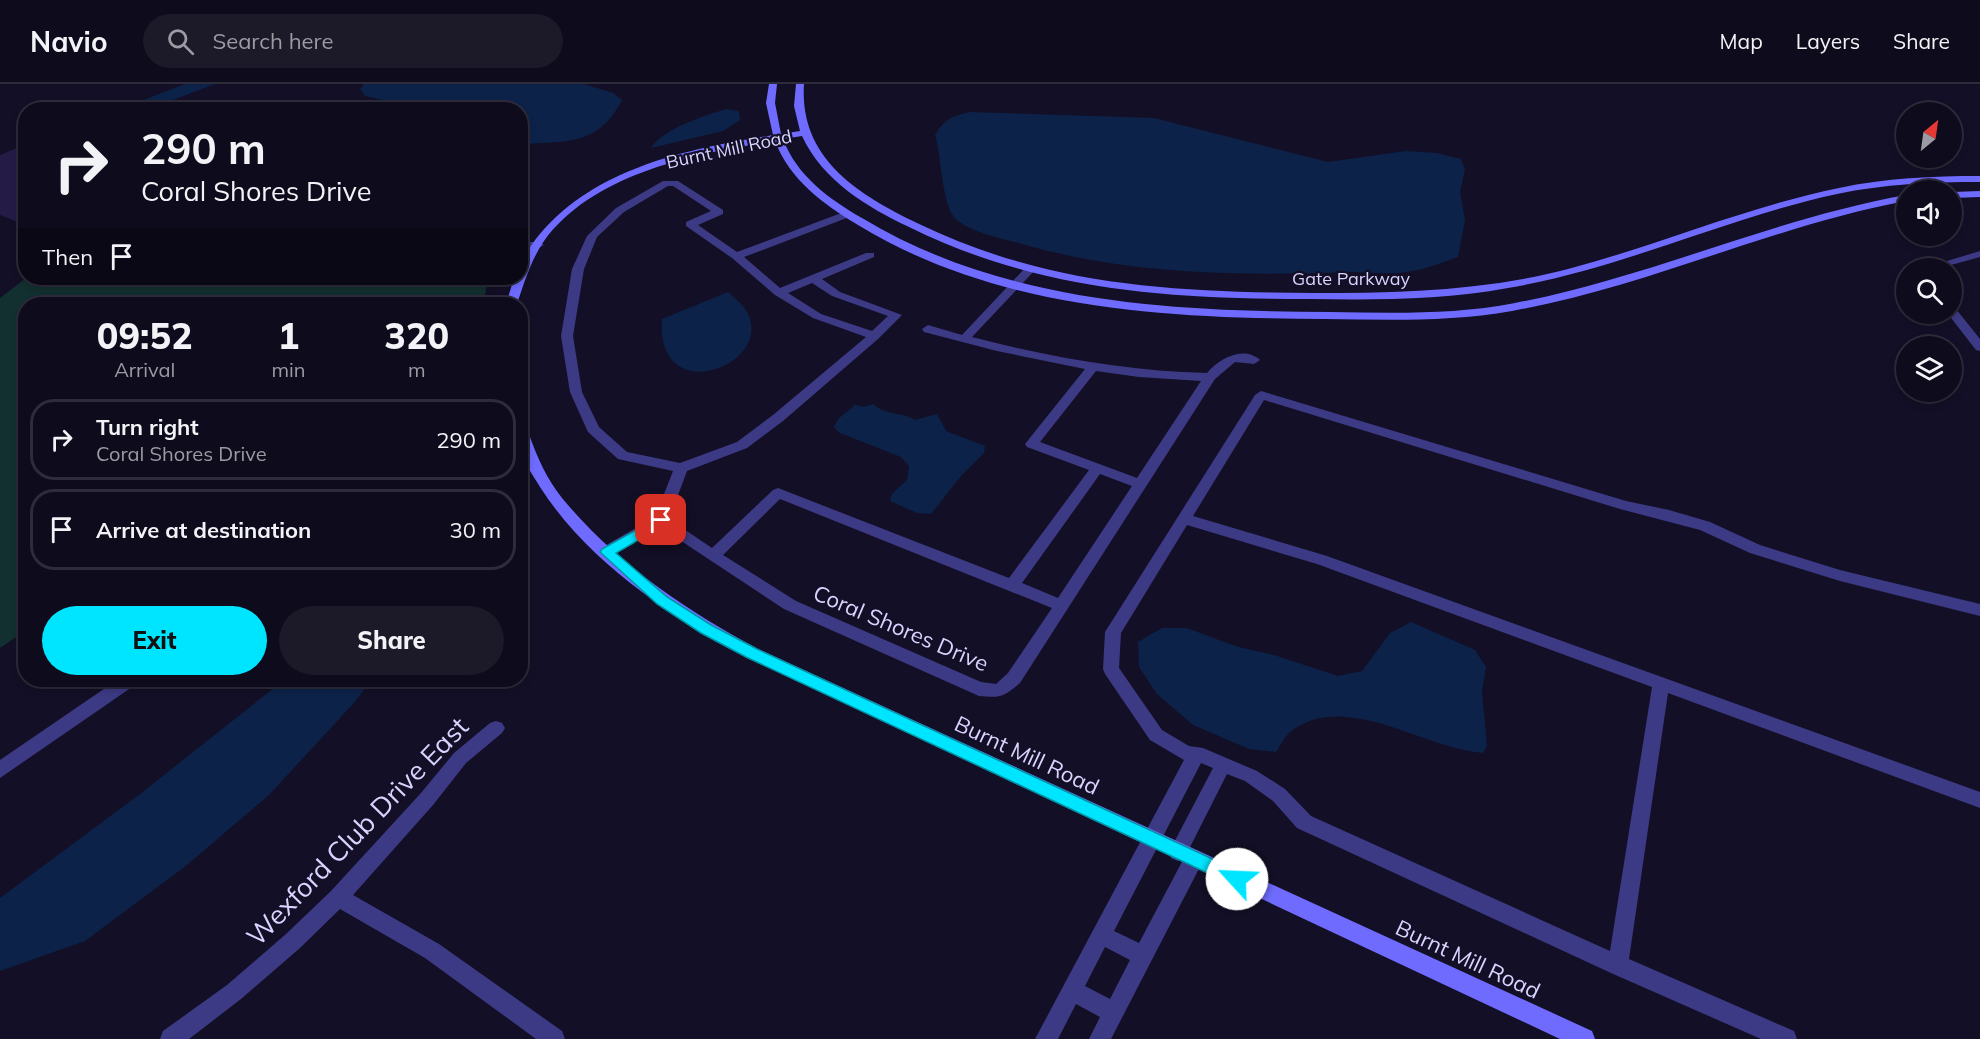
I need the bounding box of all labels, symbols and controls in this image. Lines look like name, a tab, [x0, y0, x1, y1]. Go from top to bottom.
search box	[143, 14, 563, 68]
text: Navio	[30, 24, 107, 59]
icon: search	[164, 25, 197, 58]
text: Search here	[212, 27, 333, 55]
text: Map	[1720, 28, 1763, 54]
text: Layers	[1796, 28, 1860, 54]
text: Share	[1893, 28, 1950, 54]
north arrow	[1896, 102, 1962, 168]
map controls	[1896, 102, 1962, 402]
text: 290 m	[141, 122, 266, 175]
street label: Burnt Mill Road	[664, 124, 794, 174]
icon: right	[42, 126, 120, 204]
text: Coral Shores Drive	[141, 174, 371, 208]
button: sound	[1896, 180, 1962, 246]
icon: arrive	[105, 240, 138, 273]
text: Then	[42, 243, 93, 271]
button: search	[1896, 258, 1962, 324]
street label: Gate Parkway	[1292, 267, 1410, 290]
text: 09:52	[97, 313, 193, 358]
text: 1	[278, 313, 299, 358]
text: 320	[384, 313, 449, 358]
button: layers	[1896, 336, 1962, 402]
text: Arrival	[114, 357, 175, 382]
text: min	[271, 357, 306, 382]
text: m	[408, 357, 426, 382]
text: Turn right	[96, 413, 199, 441]
icon: right	[45, 423, 78, 456]
text: 290 m	[436, 426, 501, 454]
text: Coral Shores Drive	[96, 441, 267, 466]
pin	[635, 494, 686, 545]
icon: arrive	[644, 503, 677, 536]
icon: arrive	[45, 513, 78, 546]
text: Arrive at destination	[96, 516, 311, 544]
text: 30 m	[450, 516, 501, 544]
street label: Coral Shores Drive	[809, 578, 993, 678]
button: Exit	[42, 606, 267, 675]
button: Share	[279, 606, 504, 675]
street label: Wexford Club Drive East	[239, 709, 475, 953]
street label: Burnt Mill Road	[950, 709, 1104, 801]
position arrow	[1205, 847, 1269, 911]
street label: Burnt Mill Road	[1391, 913, 1545, 1005]

